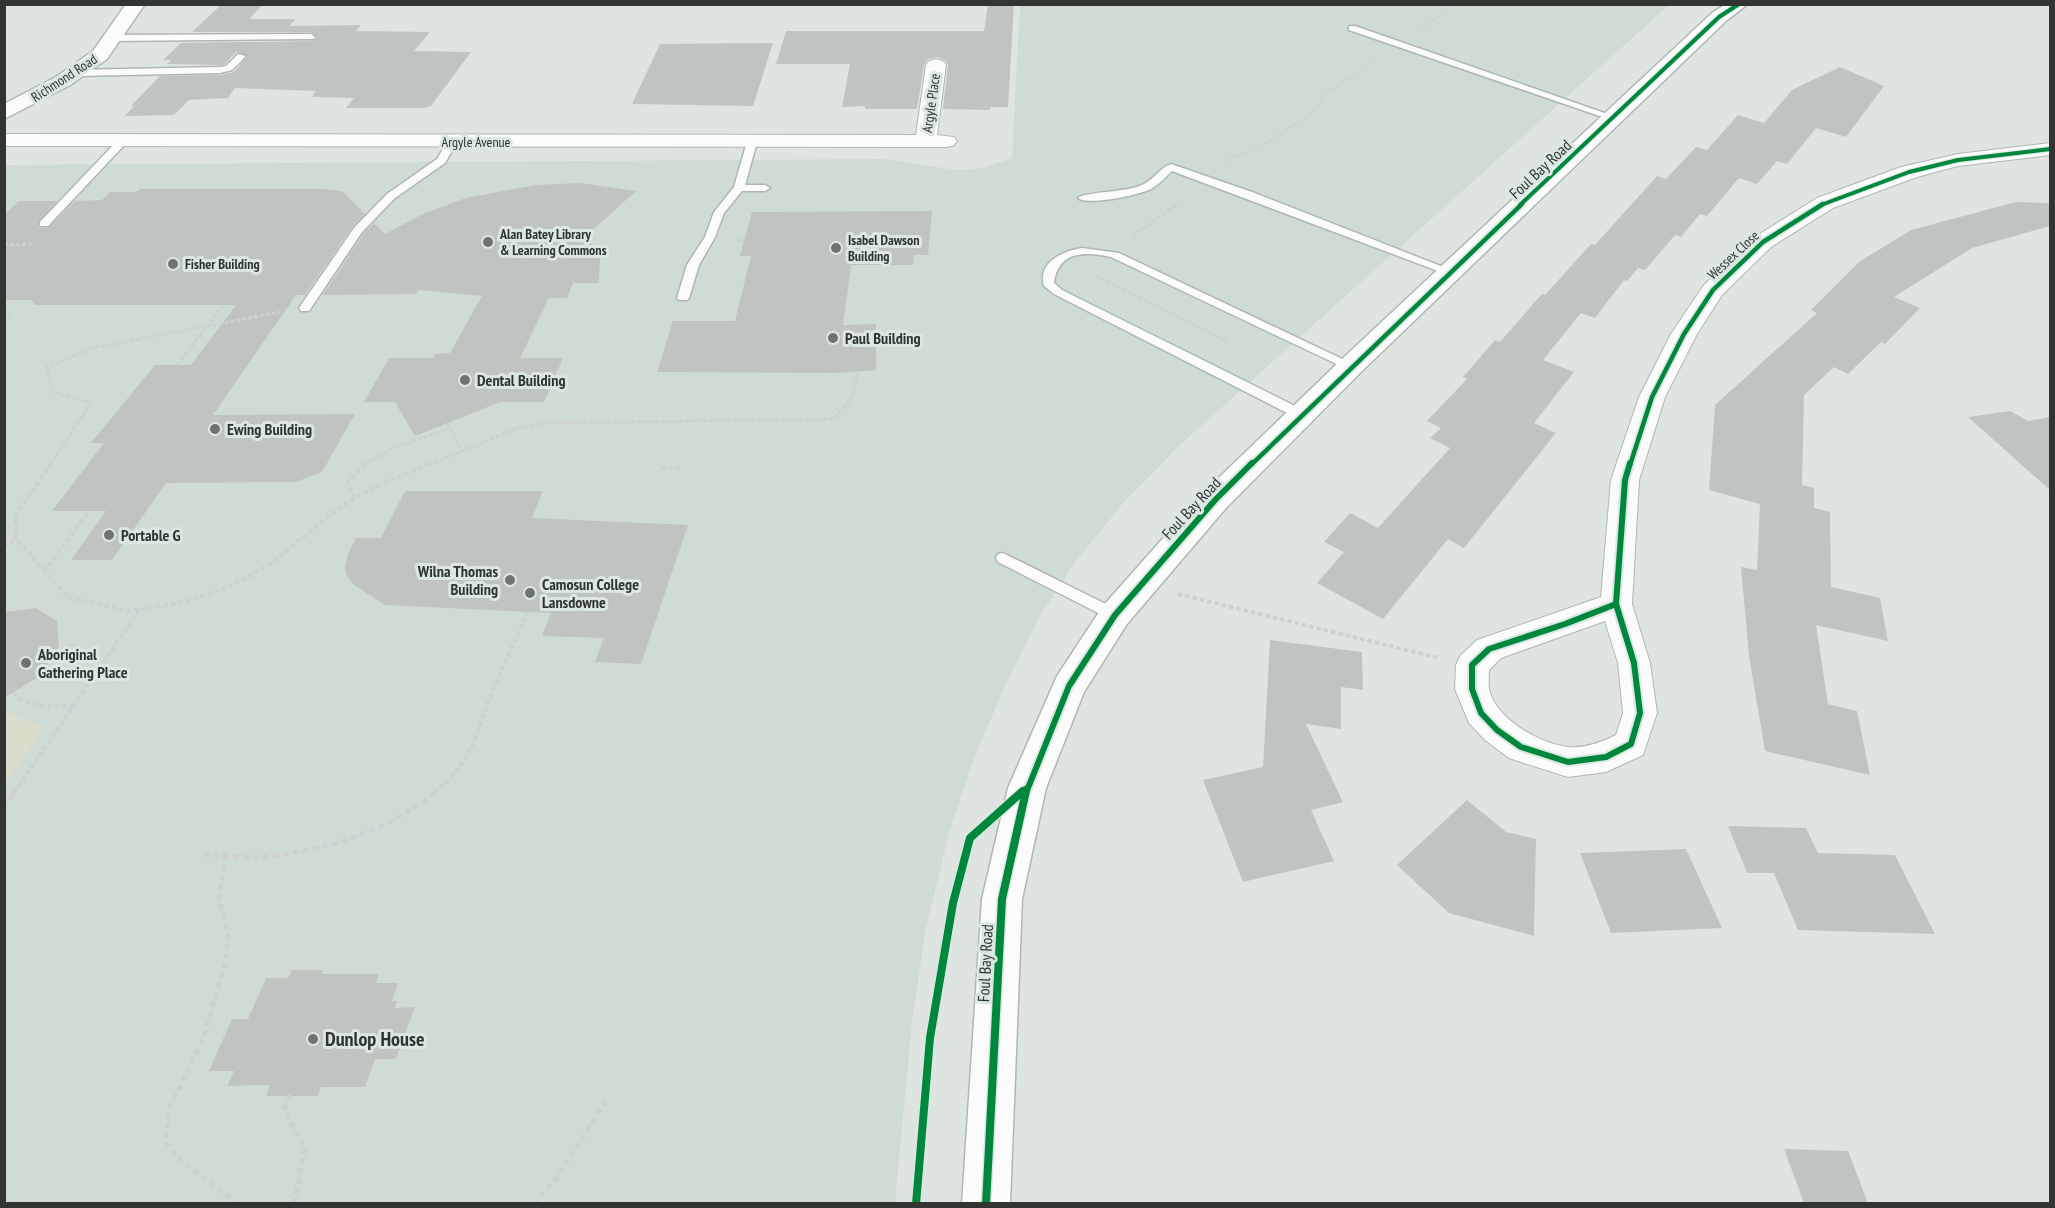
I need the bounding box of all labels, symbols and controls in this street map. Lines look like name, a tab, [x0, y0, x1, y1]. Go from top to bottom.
street label: Richmond Road	[28, 50, 100, 106]
street label: Argyle Place	[918, 72, 944, 134]
street label: Argyle Avenue	[442, 133, 511, 151]
street label: Foul Bay Road	[1505, 135, 1575, 203]
place label: Alan Batey Library & Learning Commons	[499, 225, 607, 259]
street label: Wessex Close	[1703, 226, 1763, 284]
place label: Isabel Dawson Building	[848, 231, 920, 265]
marker: Alan Batey Library & Learning Commons	[481, 235, 495, 249]
marker: Isabel Dawson Building	[829, 241, 843, 255]
place label: Fisher Building	[185, 255, 260, 273]
marker: Fisher Building	[166, 257, 180, 271]
place label: Paul Building	[845, 328, 921, 348]
marker: Paul Building	[826, 331, 840, 345]
place label: Dental Building	[477, 370, 565, 390]
marker: Dental Building	[458, 373, 472, 387]
place label: Ewing Building	[227, 419, 312, 439]
marker: Ewing Building	[208, 422, 222, 436]
street label: Foul Bay Road	[1157, 473, 1225, 543]
place label: Portable G	[121, 525, 181, 545]
marker: Portable G	[102, 528, 116, 542]
place label: Wilna Thomas Building	[417, 561, 498, 599]
marker: Wilna Thomas Building	[503, 573, 517, 587]
place label: Camosun College Lansdowne	[542, 574, 639, 612]
marker: Camosun College Lansdowne	[523, 586, 537, 600]
place label: Aboriginal Gathering Place	[37, 644, 128, 682]
marker: Aboriginal Gathering Place	[19, 656, 33, 670]
street label: Foul Bay Road	[973, 924, 997, 1002]
place label: Dunlop House	[325, 1026, 424, 1052]
marker: Dunlop House	[306, 1032, 320, 1046]

